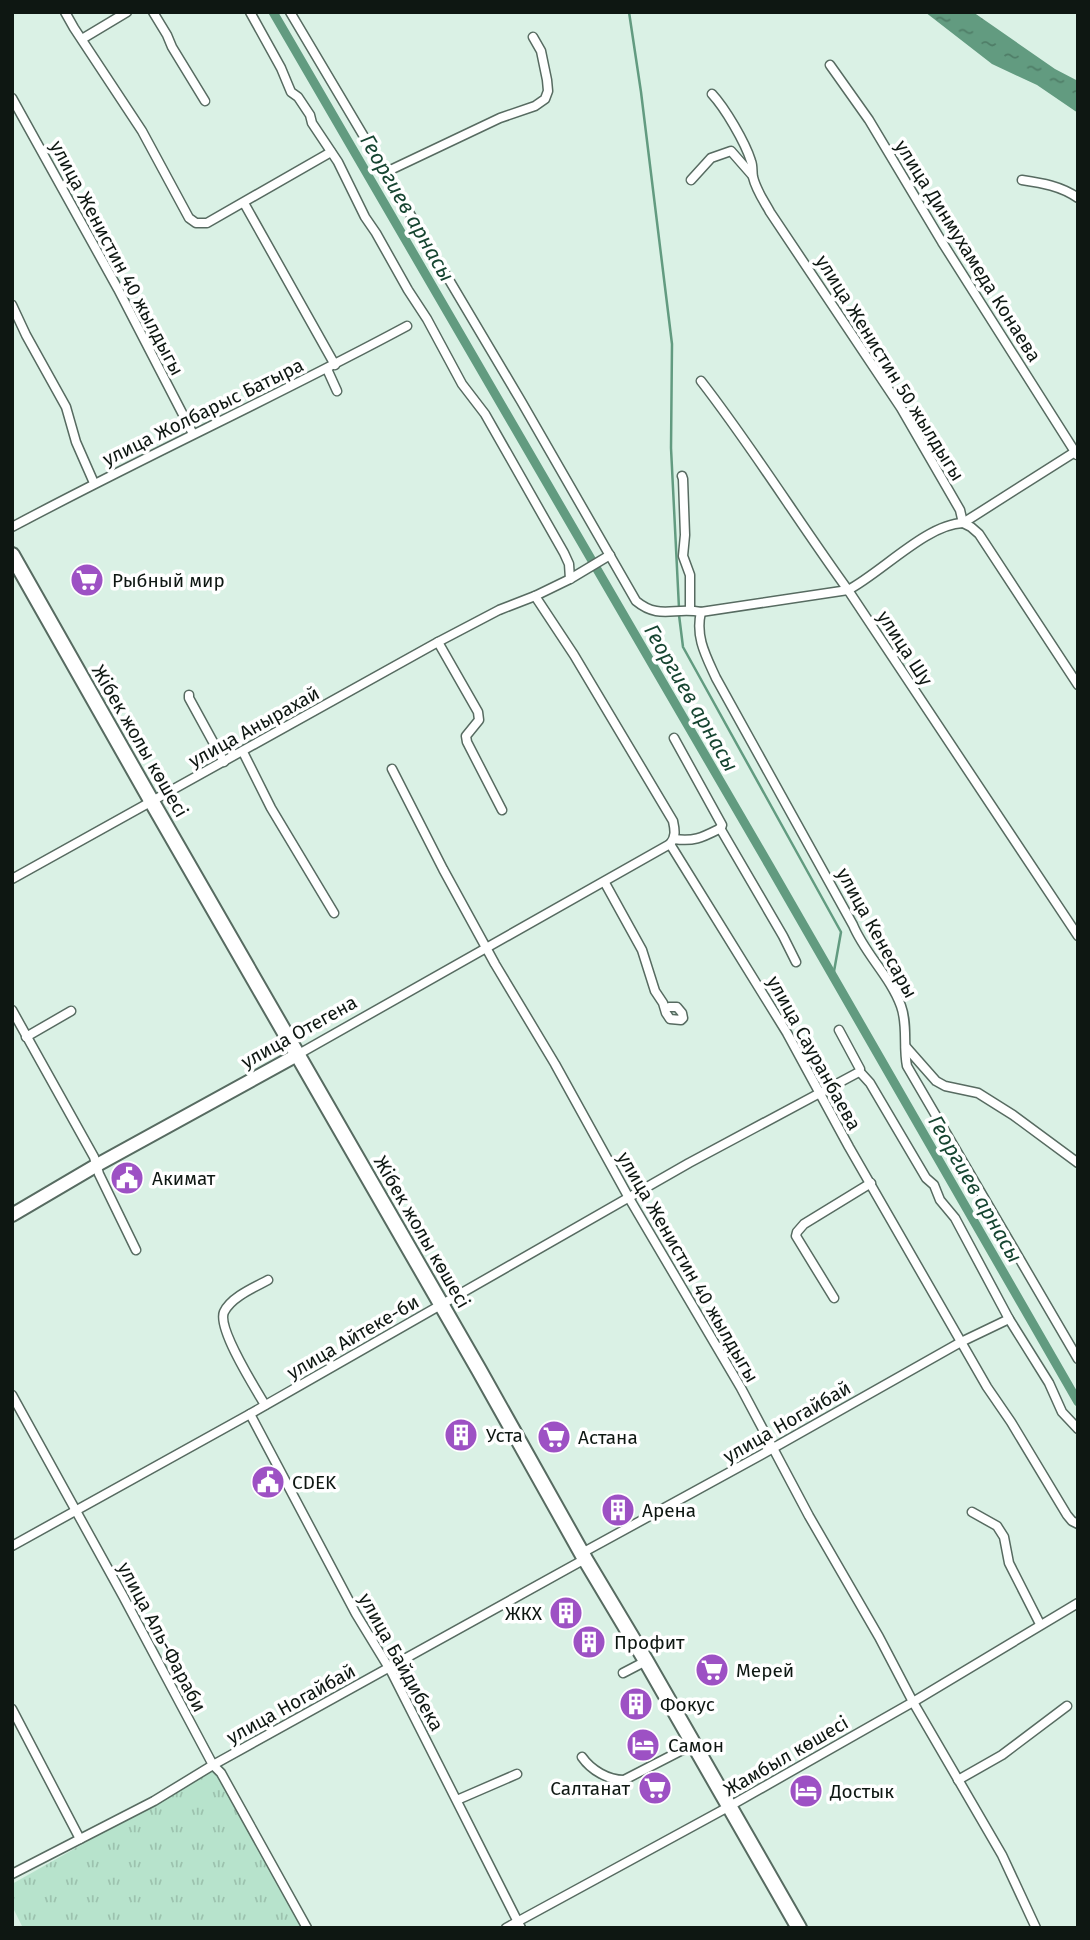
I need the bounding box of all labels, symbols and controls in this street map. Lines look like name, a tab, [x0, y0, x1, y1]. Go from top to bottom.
water label: Георгиев арнасы	[354, 130, 460, 286]
street label: улица Динмухамеда Конаева	[890, 136, 1046, 366]
street label: улица Женистин 40 жылдыгы	[45, 137, 189, 379]
street label: улица Женистин 50 жылдыгы	[811, 251, 969, 485]
street label: улица Жолбарыс Батыра	[99, 353, 307, 471]
supermarket icon: Рыбный мир	[68, 561, 106, 599]
place label: Рыбный мир	[112, 569, 225, 592]
street label: улица Шу	[872, 606, 938, 690]
water label: Георгиев арнасы	[638, 620, 744, 776]
street label: Жібек жолы көшесі	[87, 661, 193, 821]
street label: улица Анырахай	[185, 682, 323, 772]
street label: улица Кенесары	[832, 864, 922, 1002]
street label: улица Сауранбаева	[762, 972, 866, 1134]
street label: улица Отегена	[237, 991, 361, 1073]
water label: Георгиев арнасы	[922, 1111, 1028, 1267]
street label: улица Женистин 40 жылдыгы	[612, 1148, 764, 1386]
street label: Жібек жолы көшесі	[369, 1152, 475, 1312]
public building icon: Акимат	[108, 1159, 146, 1197]
place label: Акимат	[152, 1167, 216, 1190]
street label: улица Айтеке-би	[283, 1290, 423, 1384]
street label: улица Ногайбай	[719, 1376, 855, 1468]
building icon: Уста	[442, 1416, 480, 1454]
supermarket icon: Астана	[535, 1418, 573, 1456]
place label: Уста	[486, 1424, 523, 1447]
place label: Астана	[578, 1426, 638, 1449]
public building icon: CDEK	[249, 1463, 287, 1501]
place label: CDEK	[292, 1471, 337, 1494]
building icon: Арена	[599, 1491, 637, 1529]
place label: Арена	[642, 1499, 696, 1522]
street label: улица Аль-Фараби	[113, 1558, 211, 1716]
street label: улица Байдибека	[354, 1589, 448, 1735]
building icon: ЖКХ	[547, 1594, 585, 1632]
place label: ЖКХ	[505, 1602, 543, 1625]
building icon: Профит	[570, 1623, 608, 1661]
place label: Профит	[614, 1631, 685, 1654]
supermarket icon: Мерей	[693, 1651, 731, 1689]
street label: улица Ногайбай	[223, 1659, 359, 1749]
place label: Мерей	[736, 1659, 794, 1682]
building icon: Фокус	[617, 1685, 655, 1723]
place label: Фокус	[660, 1693, 715, 1716]
street label: Жамбыл көшесі	[720, 1711, 852, 1801]
hotel icon: Самон	[624, 1726, 662, 1764]
place label: Самон	[668, 1734, 724, 1757]
supermarket icon: Салтанат	[636, 1769, 674, 1807]
hotel icon: Достык	[787, 1772, 825, 1810]
place label: Салтанат	[550, 1777, 630, 1800]
place label: Достык	[829, 1780, 894, 1803]

